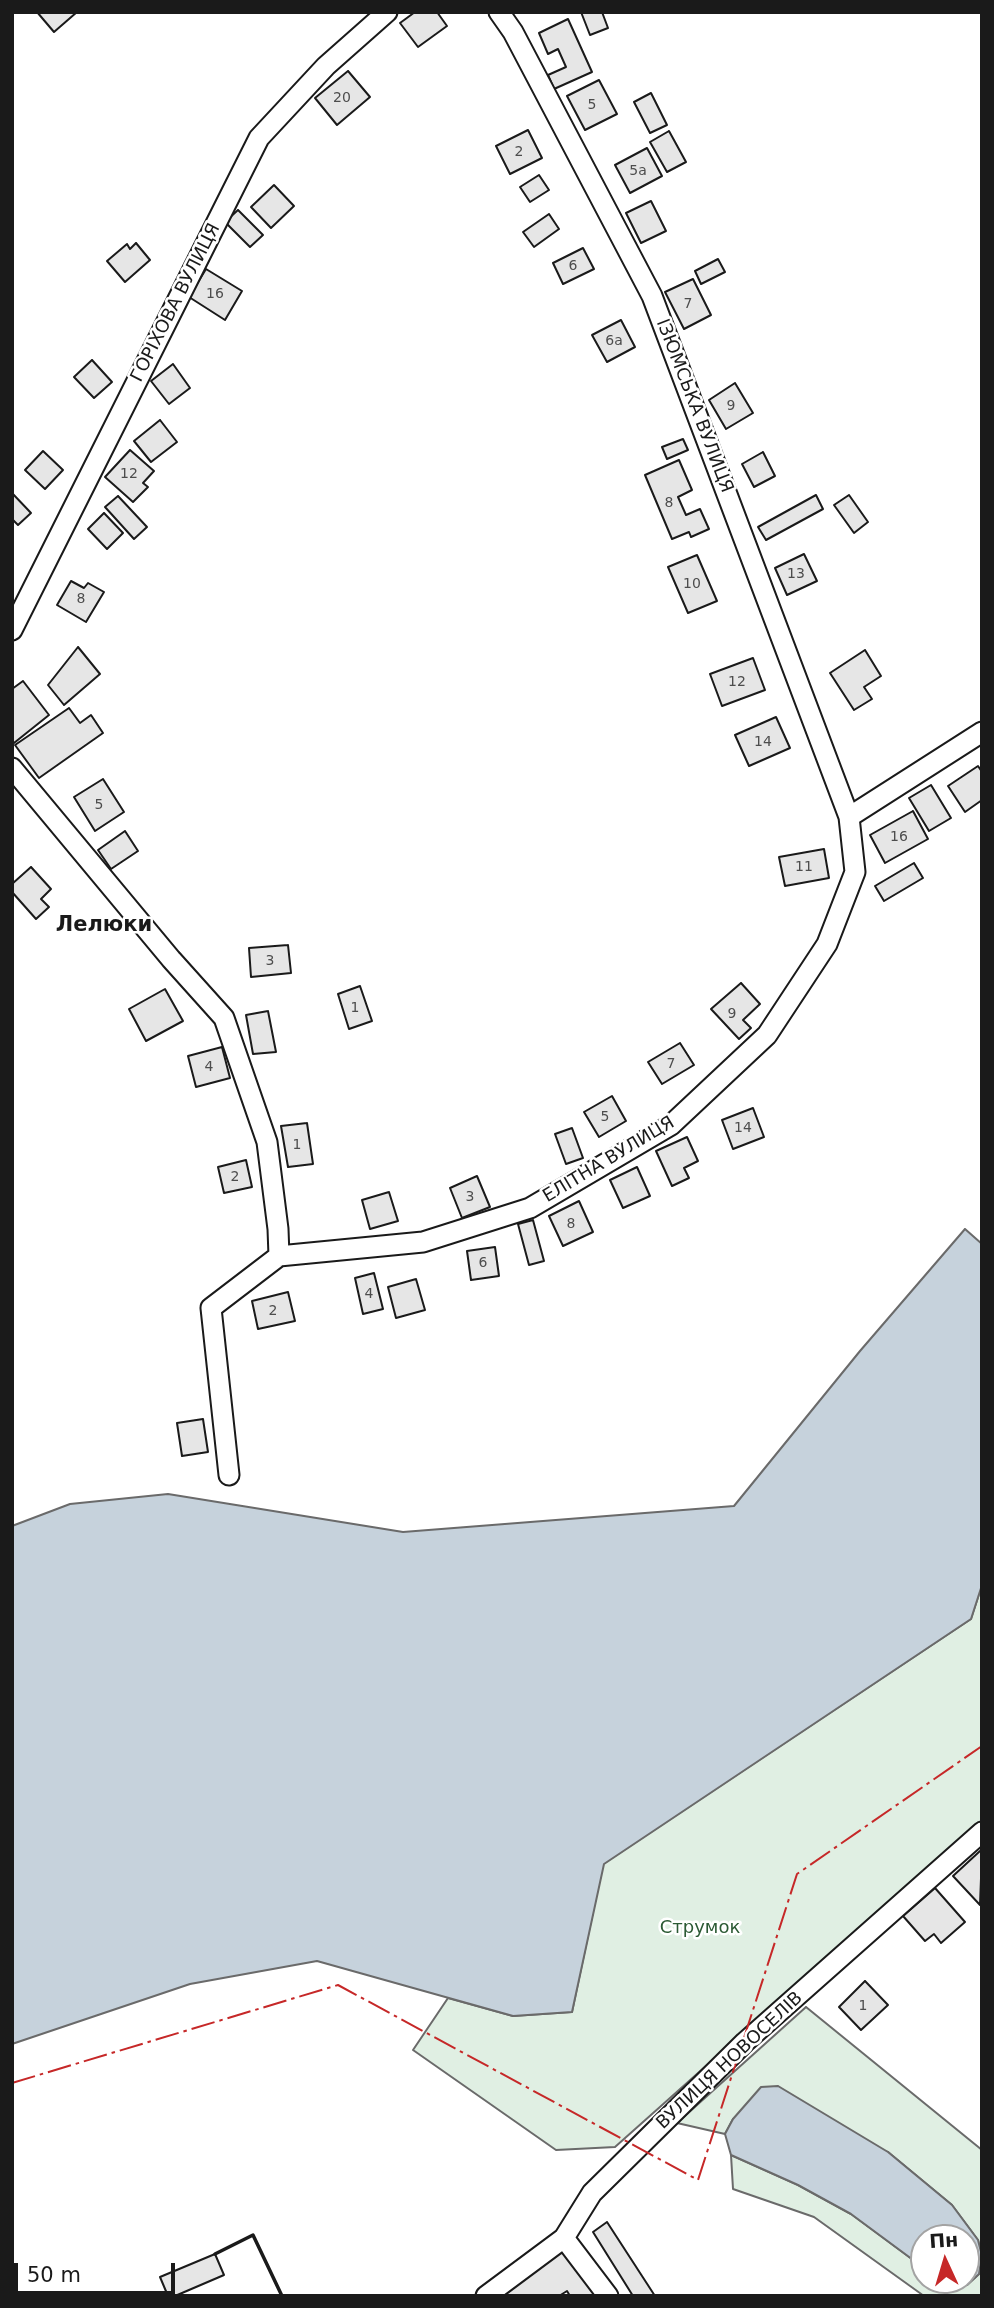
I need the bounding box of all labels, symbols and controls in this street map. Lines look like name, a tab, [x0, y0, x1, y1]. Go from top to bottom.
house number: 20	[333, 90, 351, 106]
house number: 5	[588, 97, 596, 113]
house number: 2	[515, 144, 523, 160]
house number: 5а	[629, 163, 647, 179]
street label: ГОРІХОВА ВУЛИЦЯ	[127, 220, 225, 386]
house number: 6	[569, 258, 577, 274]
house number: 16	[206, 286, 224, 302]
house number: 7	[684, 296, 692, 312]
street label: ІЗЮМСЬКА ВУЛИЦЯ	[651, 316, 737, 496]
house number: 6а	[605, 333, 623, 349]
house number: 9	[727, 398, 735, 414]
house number: 12	[120, 466, 138, 482]
house number: 8	[665, 495, 673, 511]
house number: 13	[787, 566, 805, 582]
house number: 10	[683, 576, 701, 592]
house number: 8	[77, 591, 85, 607]
house number: 12	[728, 674, 746, 690]
house number: 14	[754, 734, 772, 750]
house number: 5	[95, 797, 103, 813]
house number: 16	[890, 829, 908, 845]
house number: 11	[795, 859, 813, 875]
district label: Лелюки	[56, 913, 152, 939]
house number: 3	[266, 953, 274, 969]
house number: 1	[351, 1000, 359, 1016]
house number: 9	[728, 1006, 736, 1022]
house number: 7	[667, 1056, 675, 1072]
house number: 4	[205, 1059, 213, 1075]
house number: 5	[601, 1109, 609, 1125]
street label: ЕЛІТНА ВУЛИЦЯ	[539, 1112, 679, 1208]
house number: 14	[734, 1120, 752, 1136]
house number: 1	[293, 1137, 301, 1153]
house number: 2	[231, 1169, 239, 1185]
house number: 3	[466, 1189, 474, 1205]
house number: 8	[567, 1216, 575, 1232]
house number: 6	[479, 1255, 487, 1271]
house number: 4	[365, 1286, 373, 1302]
house number: 2	[269, 1303, 277, 1319]
park label: Струмок	[660, 1917, 740, 1939]
street label: ВУЛИЦЯ НОВОСЕЛІВ	[652, 1988, 808, 2134]
house number: 1	[859, 1998, 867, 2014]
north arrow	[910, 2224, 980, 2294]
text: Пн	[928, 2228, 959, 2252]
scale bar	[18, 2248, 178, 2292]
text: 50 m	[27, 2263, 81, 2287]

